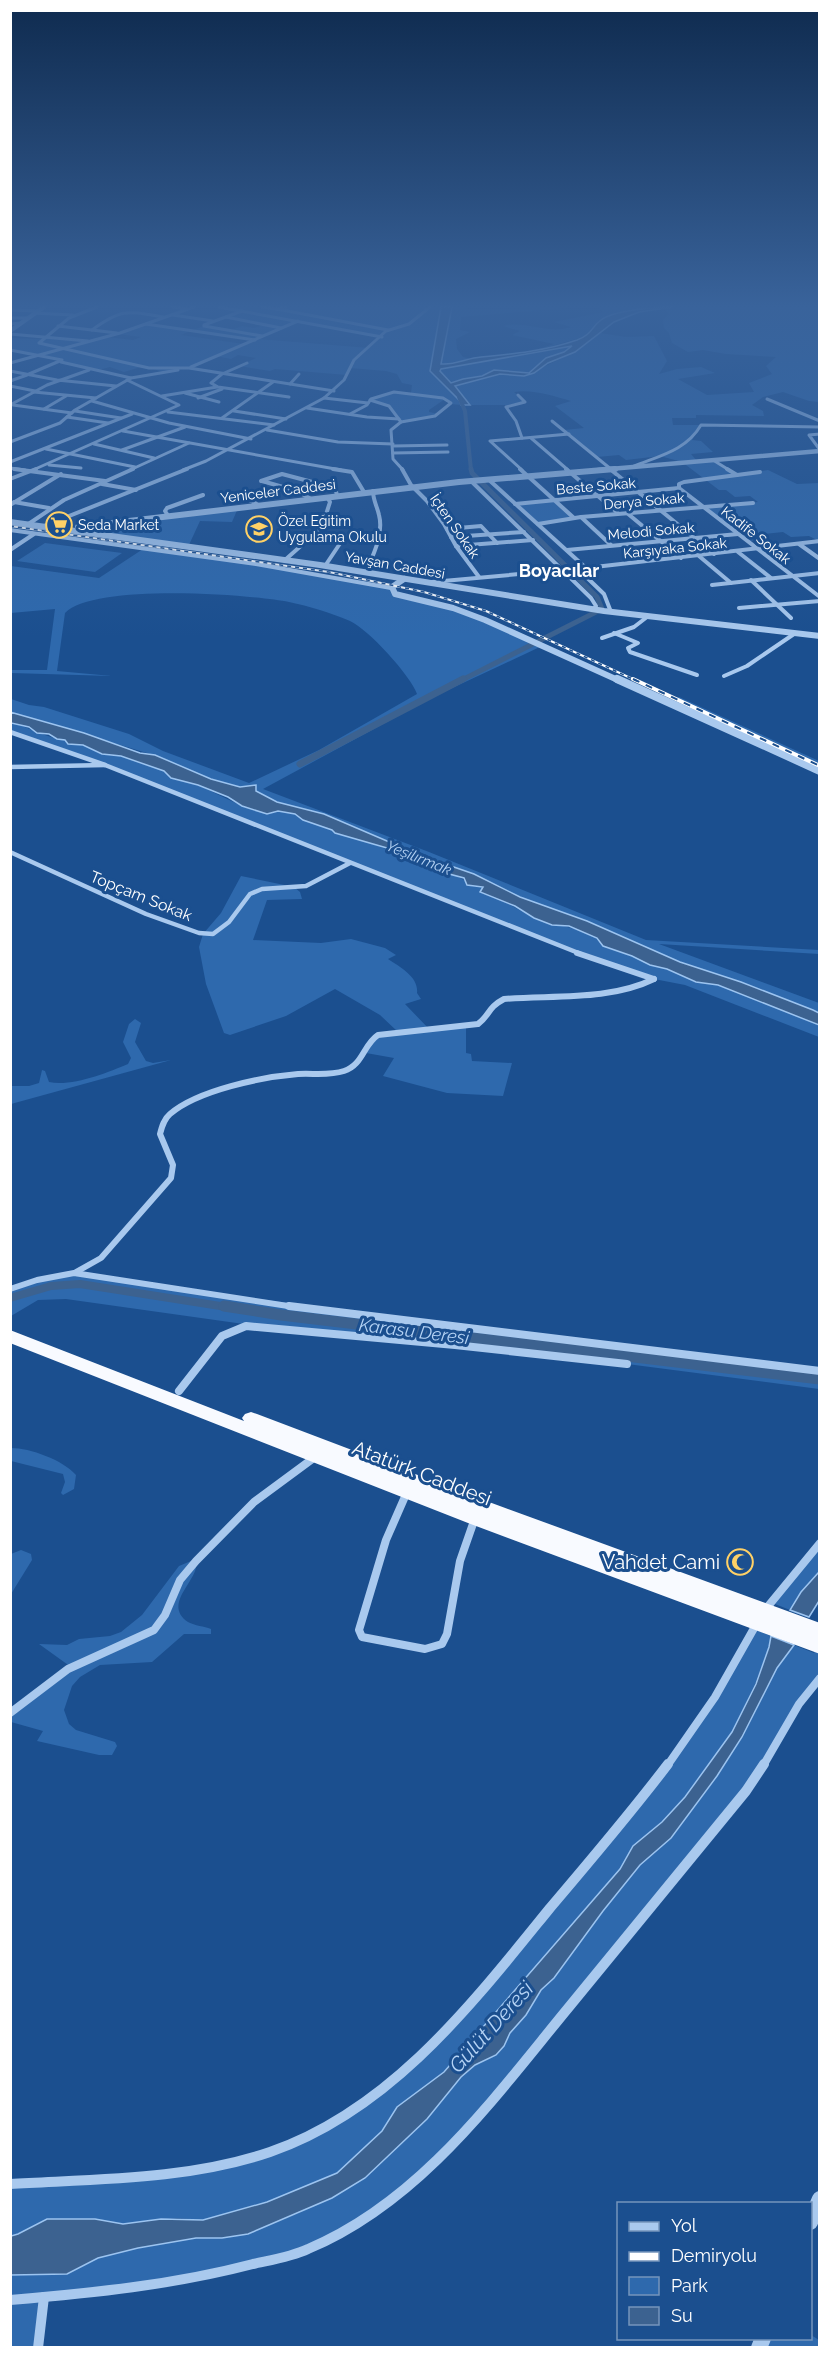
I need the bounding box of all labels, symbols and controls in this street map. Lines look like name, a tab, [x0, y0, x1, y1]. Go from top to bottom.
street label: Beste Sokak	[555, 474, 637, 497]
street label: Yeniceler Caddesi	[219, 476, 337, 506]
street label: Derya Sokak	[603, 489, 686, 513]
street label: İçten Sokak	[427, 490, 485, 562]
street label: Kadife Sokak	[718, 503, 794, 567]
supermarket icon: Seda Market	[44, 510, 74, 540]
place label: Özel Eğitim Uygulama Okulu	[278, 511, 387, 545]
school or university icon: Özel Eğitim Uygulama Okulu	[244, 514, 274, 544]
place label: Seda Market	[78, 517, 160, 533]
street label: Melodi Sokak	[607, 519, 696, 543]
street label: Karşıyaka Sokak	[622, 535, 728, 561]
street label: Yavşan Caddesi	[344, 548, 446, 582]
district label: Boyacılar	[519, 560, 599, 581]
water label: Yeşilırmak	[384, 837, 454, 879]
street label: Topçam Sokak	[87, 867, 195, 925]
water label: Karasu Deresi	[358, 1314, 471, 1348]
street label: Atatürk Caddesi	[349, 1435, 495, 1511]
mosque icon: Vahdet Cami	[725, 1547, 755, 1577]
place label: Vahdet Cami	[602, 1550, 720, 1574]
water label: Gülüt Deresi	[444, 1976, 539, 2078]
legend	[617, 2202, 812, 2340]
text: Yol	[671, 2215, 697, 2236]
text: Demiryolu	[671, 2245, 757, 2266]
text: Park	[671, 2275, 708, 2296]
text: Su	[671, 2305, 693, 2326]

